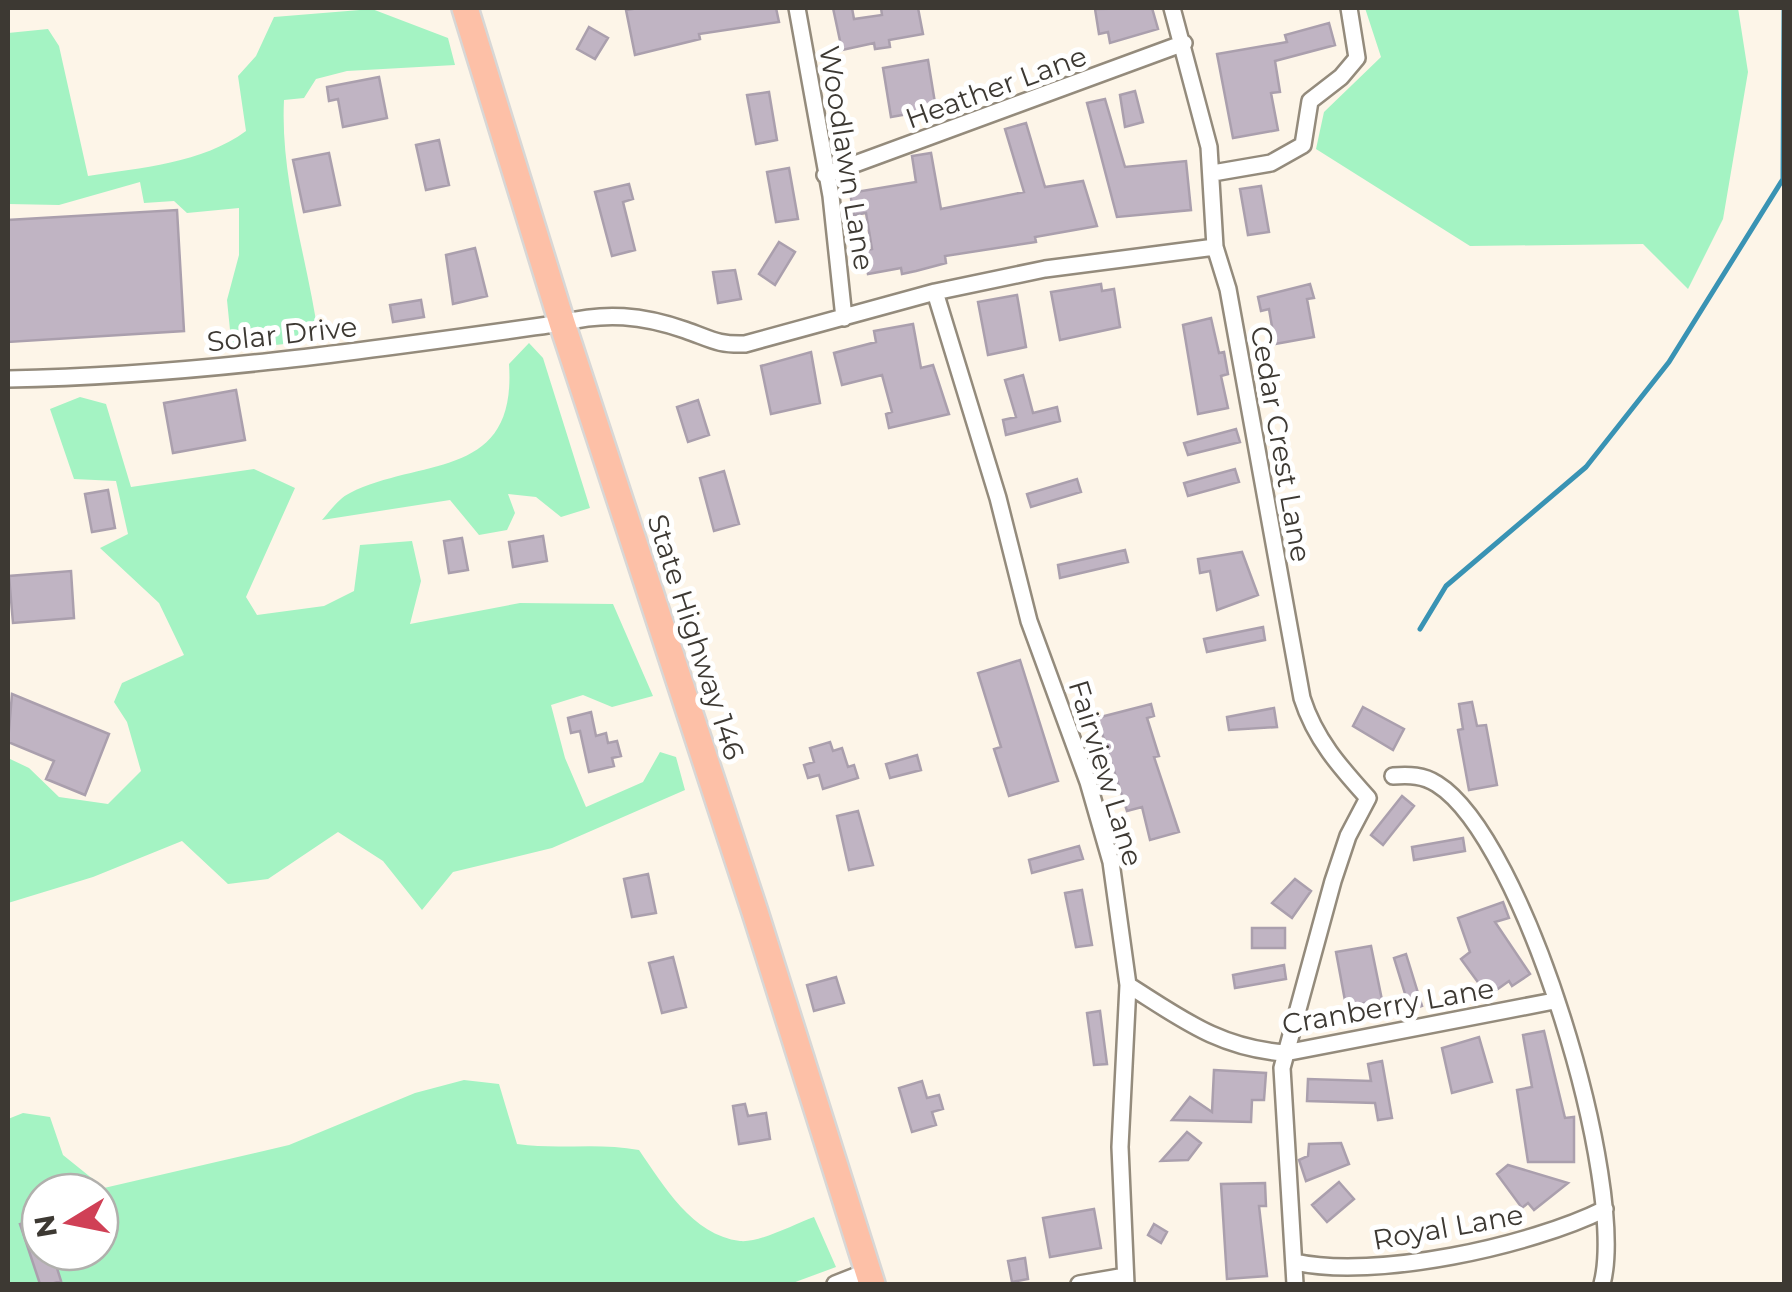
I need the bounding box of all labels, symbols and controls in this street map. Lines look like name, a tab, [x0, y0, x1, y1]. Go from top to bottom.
street label: Heather Lane	[901, 38, 1091, 136]
street label: Woodlawn Lane	[812, 43, 882, 273]
street label: Solar Drive	[205, 309, 359, 359]
street label: Cedar Crest Lane	[1244, 323, 1318, 565]
street label: State Highway 146	[640, 510, 752, 764]
street label: Fairview Lane	[1062, 676, 1150, 870]
street label: Cranberry Lane	[1279, 971, 1497, 1041]
north arrow	[20, 1172, 120, 1272]
street label: Royal Lane	[1370, 1197, 1526, 1257]
text: N	[27, 1212, 64, 1240]

